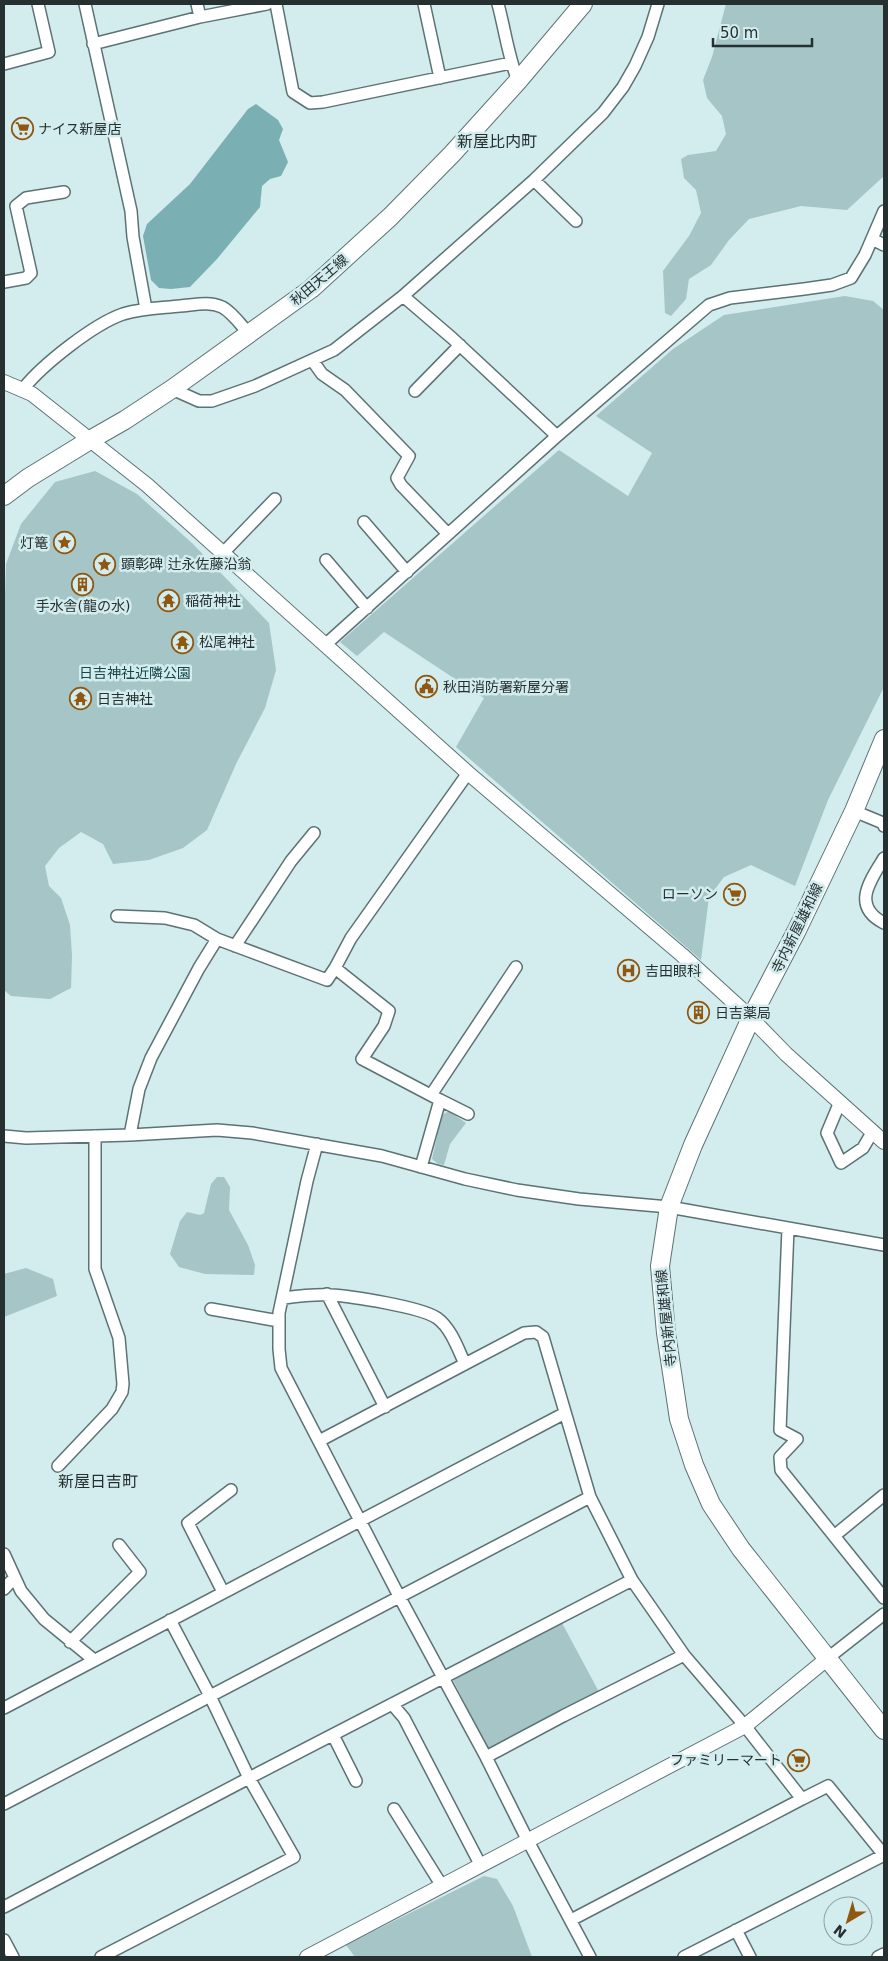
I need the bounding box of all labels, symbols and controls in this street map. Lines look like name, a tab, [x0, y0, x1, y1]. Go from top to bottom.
scale bar	[713, 15, 812, 47]
text: 50 m	[720, 24, 758, 42]
supermarket icon: ナイス新屋店	[10, 117, 34, 141]
place label: ナイス新屋店	[38, 121, 122, 137]
district label: 新屋比内町	[457, 132, 537, 151]
street label: 秋田天王線	[287, 251, 351, 309]
place icon: 灯篭	[52, 531, 76, 555]
place label: 灯篭	[20, 535, 48, 551]
place icon: 顕彰碑 辻永佐藤沿翁	[93, 552, 117, 576]
place label: 顕彰碑 辻永佐藤沿翁	[121, 556, 251, 572]
building icon: 手水舎(龍の水)	[71, 572, 95, 596]
temple icon: 稲荷神社	[157, 589, 181, 613]
place label: 稲荷神社	[185, 593, 241, 609]
place label: 手水舎(龍の水)	[36, 598, 130, 614]
temple icon: 松尾神社	[171, 630, 195, 654]
place label: 松尾神社	[199, 634, 255, 650]
park label: 日吉神社近隣公園	[79, 665, 191, 681]
public building icon: 秋田消防署新屋分署	[415, 675, 439, 699]
place label: 秋田消防署新屋分署	[443, 679, 569, 695]
temple icon: 日吉神社	[69, 687, 93, 711]
place label: 日吉神社	[97, 691, 153, 707]
street label: 寺内新屋雄和線	[768, 880, 826, 976]
supermarket icon: ローソン	[722, 882, 746, 906]
place label: ローソン	[662, 886, 718, 902]
hospital icon: 吉田眼科	[617, 959, 641, 983]
place label: 吉田眼科	[645, 963, 701, 979]
building icon: 日吉薬局	[687, 1001, 711, 1025]
place label: 日吉薬局	[715, 1005, 771, 1021]
street label: 寺内新屋雄和線	[653, 1268, 679, 1368]
district label: 新屋日吉町	[58, 1472, 138, 1491]
supermarket icon: ファミリーマート	[786, 1748, 810, 1772]
place label: ファミリーマート	[670, 1752, 782, 1768]
north arrow	[823, 1896, 873, 1946]
text: N	[830, 1921, 850, 1941]

